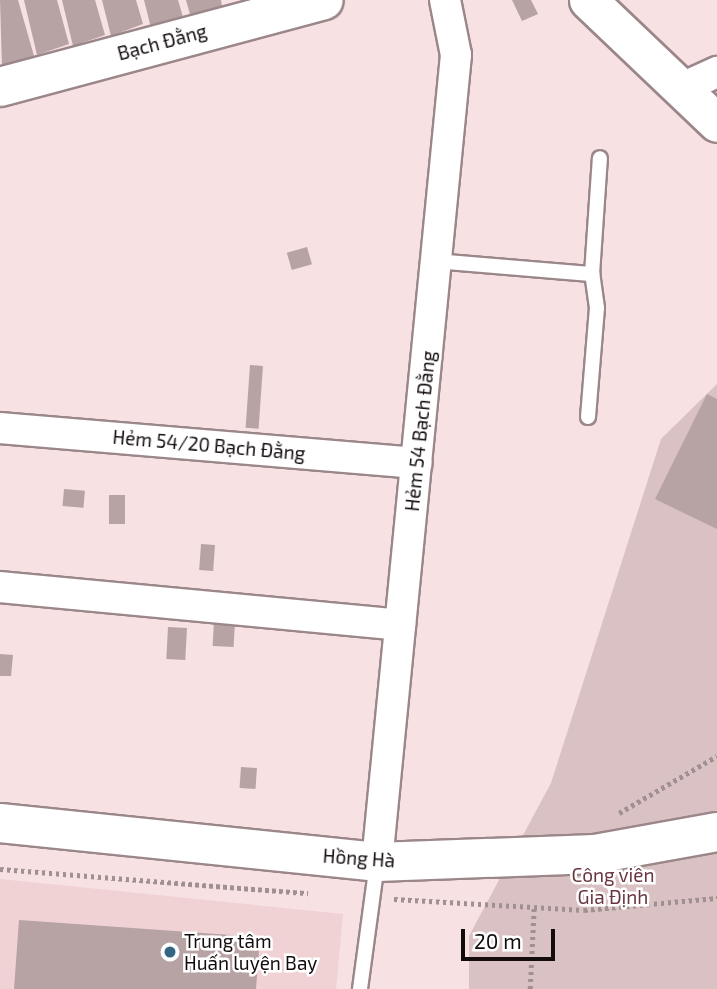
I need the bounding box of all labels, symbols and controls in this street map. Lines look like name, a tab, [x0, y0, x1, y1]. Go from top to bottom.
street label: Bạch Đằng	[115, 19, 209, 65]
street label: Hẻm 54 Bạch Đằng	[400, 350, 440, 512]
street label: Hẻm 54/20 Bạch Đằng	[112, 425, 306, 465]
street label: Hồng Hà	[322, 844, 396, 872]
park label: Công viên Gia Định	[571, 864, 655, 908]
scale bar	[465, 916, 560, 960]
text: 20 m	[474, 928, 522, 953]
place label: Trung tâm Huấn luyện Bay	[184, 930, 317, 974]
marker: Trung tâm Huấn luyện Bay	[162, 944, 178, 960]

